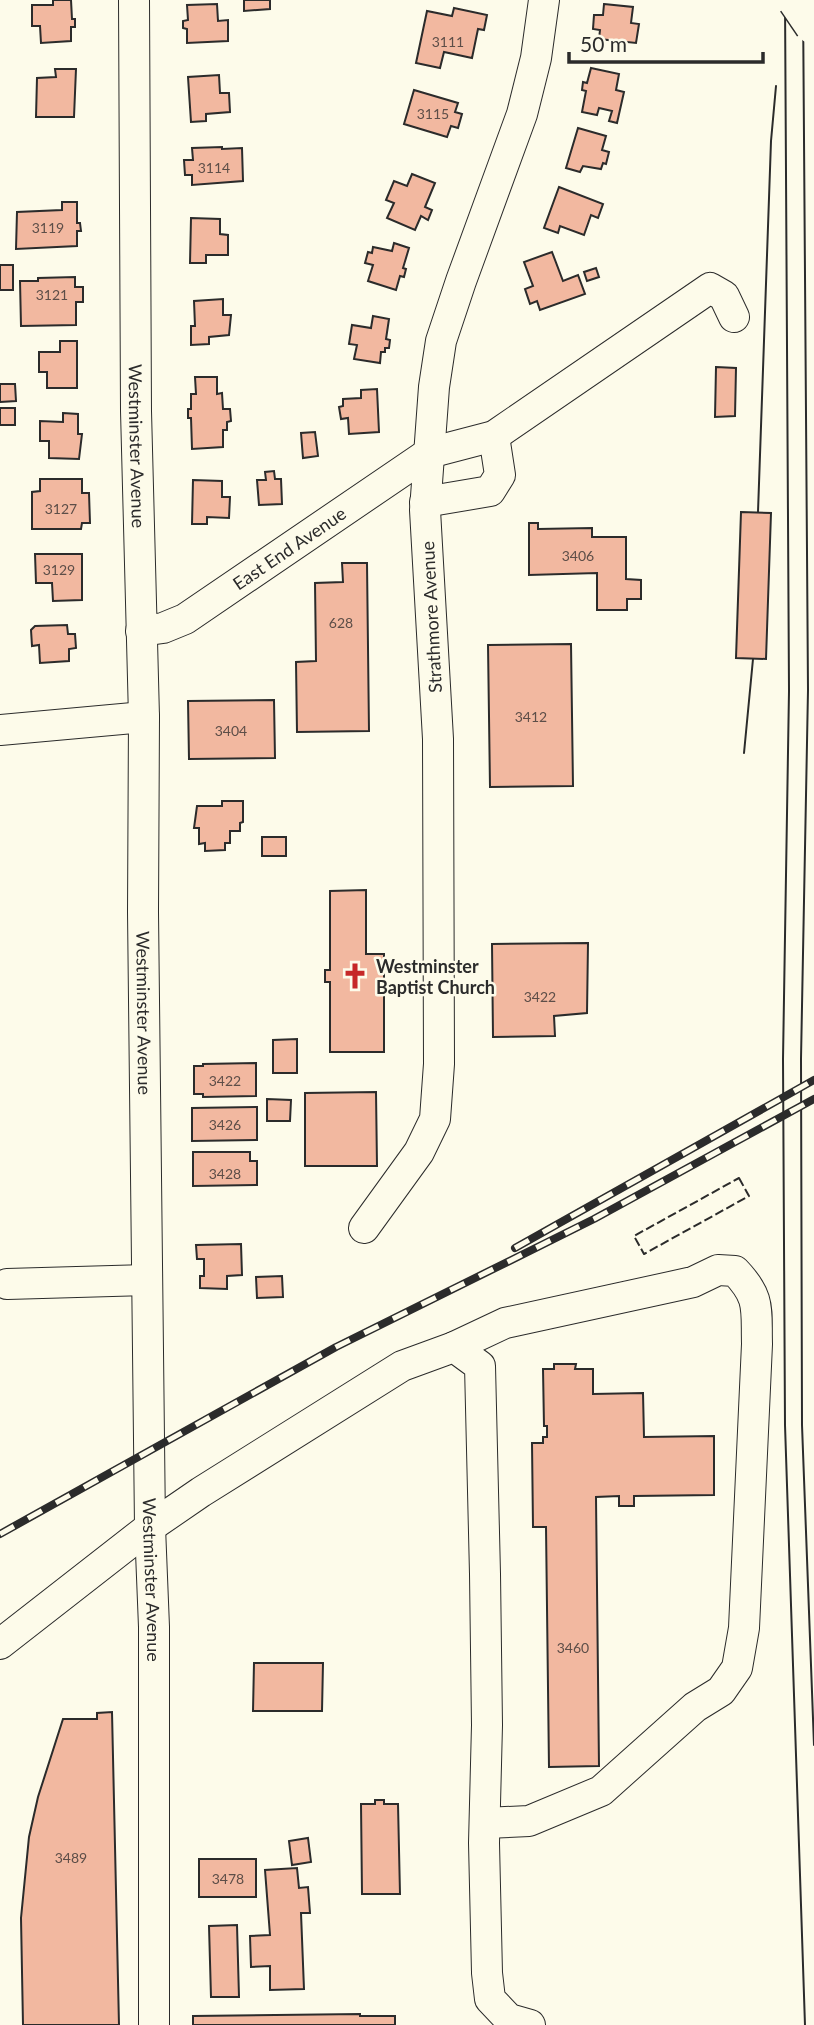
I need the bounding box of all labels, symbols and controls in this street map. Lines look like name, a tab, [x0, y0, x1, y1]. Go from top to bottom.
scale bar	[569, 21, 763, 65]
text: 50 m	[580, 31, 627, 56]
house number: 3111	[432, 33, 464, 50]
house number: 3115	[417, 105, 449, 122]
house number: 3114	[198, 159, 230, 176]
house number: 3119	[32, 219, 64, 236]
house number: 3121	[36, 286, 68, 303]
street label: Westminster Avenue	[125, 364, 150, 528]
house number: 3127	[45, 500, 77, 517]
street label: East End Avenue	[228, 502, 350, 594]
street label: Strathmore Avenue	[416, 541, 446, 693]
house number: 3406	[562, 547, 594, 564]
house number: 3129	[43, 561, 75, 578]
house number: 628	[329, 614, 353, 631]
house number: 3412	[515, 708, 547, 725]
house number: 3404	[215, 722, 247, 739]
street label: Westminster Avenue	[132, 931, 156, 1095]
place label: Westminster Baptist Church	[376, 955, 495, 998]
church icon: Westminster Baptist Church	[340, 961, 370, 991]
house number: 3422	[524, 988, 556, 1005]
house number: 3422	[209, 1072, 241, 1089]
house number: 3426	[209, 1116, 241, 1133]
house number: 3428	[209, 1165, 241, 1182]
street label: Westminster Avenue	[139, 1498, 165, 1662]
house number: 3460	[557, 1639, 589, 1656]
house number: 3489	[55, 1849, 87, 1866]
house number: 3478	[212, 1870, 244, 1887]

